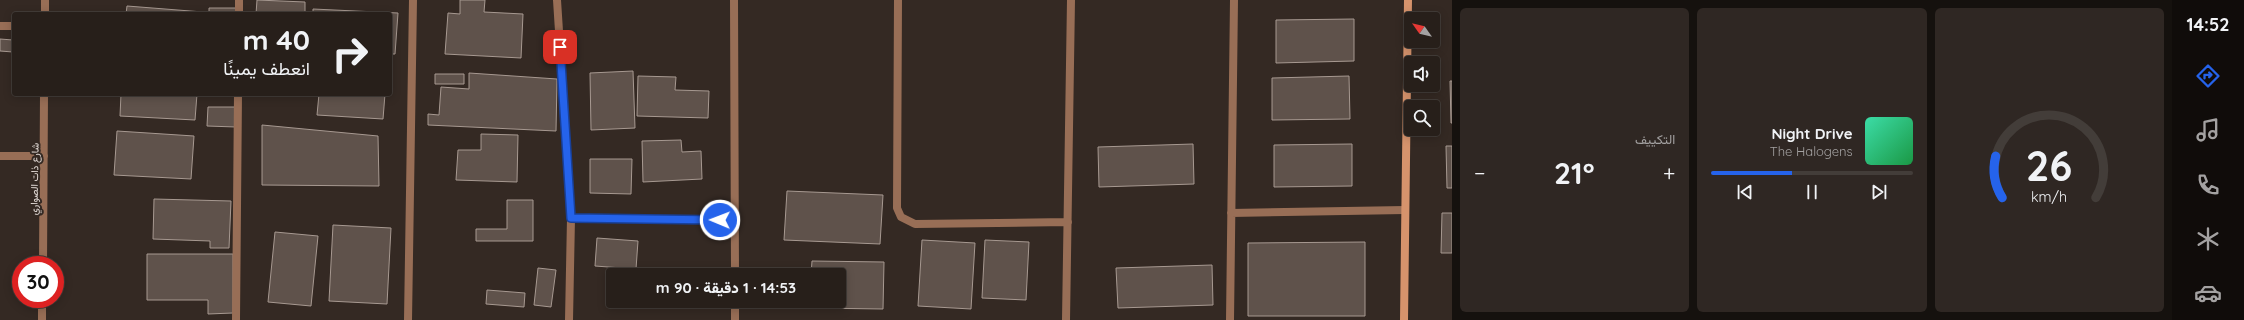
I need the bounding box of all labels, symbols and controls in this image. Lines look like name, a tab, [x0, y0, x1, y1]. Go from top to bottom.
north arrow	[1404, 12, 1440, 48]
map controls	[1404, 12, 1440, 136]
text: 14:52	[2186, 13, 2230, 36]
text: 40 m	[243, 22, 310, 57]
icon: right	[324, 28, 376, 80]
pin	[543, 30, 577, 64]
icon: arrive	[549, 36, 571, 58]
button: sound	[1404, 56, 1440, 92]
text: انعطف يمينًا	[223, 57, 310, 80]
icon: directions	[2194, 62, 2222, 90]
button: search	[1404, 100, 1440, 136]
icon: music	[2194, 116, 2222, 144]
text: Night Drive	[1771, 124, 1853, 143]
text: التكييف	[1635, 131, 1675, 147]
text: 26	[2026, 139, 2073, 191]
street label: شارع ذات الصواري	[27, 143, 44, 215]
text: The Halogens	[1770, 143, 1853, 159]
text: 21°	[1554, 154, 1594, 192]
text: −	[1474, 159, 1485, 187]
text: +	[1663, 159, 1675, 187]
icon: phone	[2194, 171, 2222, 199]
icon: previous	[1734, 181, 1756, 203]
icon: pause	[1801, 181, 1823, 203]
icon: next	[1868, 181, 1890, 203]
text: km/h	[2031, 188, 2067, 206]
position arrow	[699, 199, 741, 241]
icon: climate	[2194, 225, 2222, 253]
speed limit sign: 30	[12, 256, 64, 308]
text: 14:53 · 1 دقيقة · 90 m	[656, 278, 796, 297]
icon: car	[2194, 279, 2222, 307]

